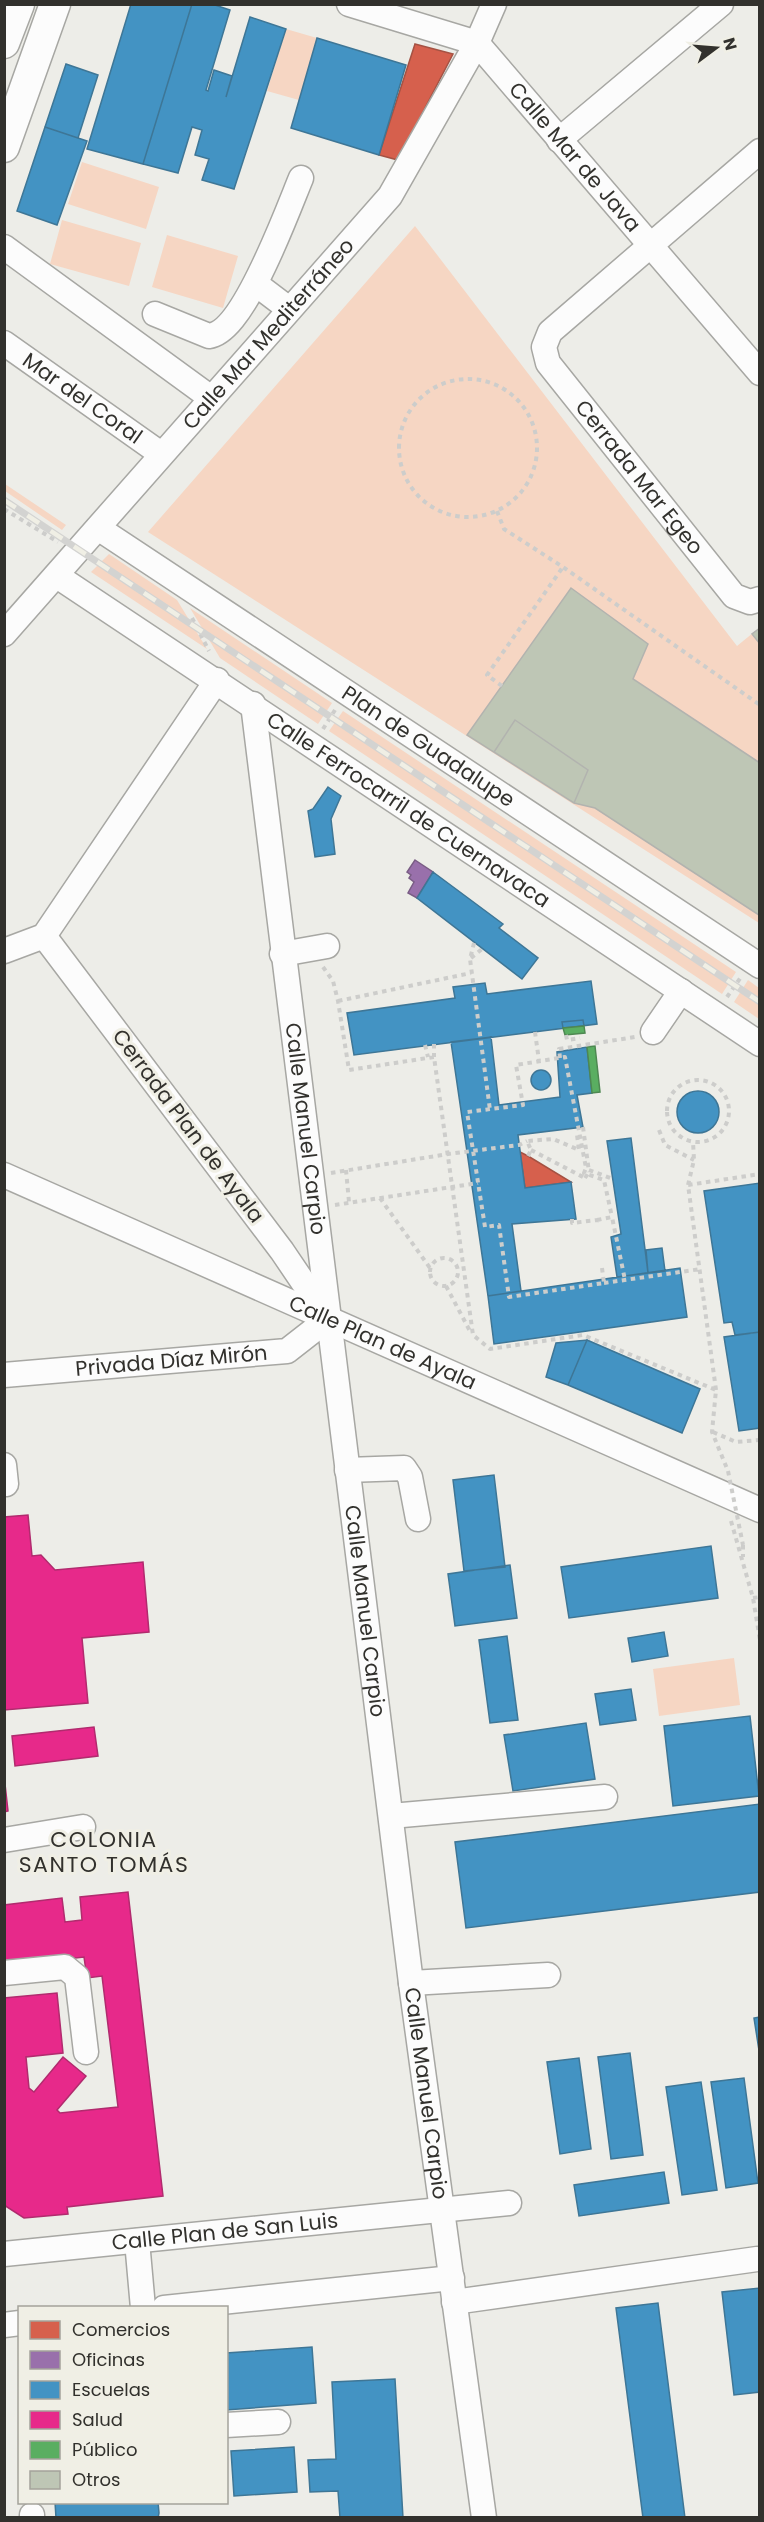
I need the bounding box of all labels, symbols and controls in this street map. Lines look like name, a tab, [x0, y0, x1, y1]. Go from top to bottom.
north arrow	[686, 18, 746, 78]
text: N	[717, 35, 743, 53]
street label: Calle Mar de Java	[503, 75, 648, 238]
street label: Calle Mar Mediterráneo	[176, 232, 360, 436]
street label: Mar del Coral	[17, 346, 148, 450]
street label: Cerrada Mar Egeo	[569, 393, 710, 560]
street label: Plan de Guadalupe	[336, 678, 521, 814]
street label: Calle Ferrocarril de Cuernavaca	[261, 705, 556, 914]
street label: Calle Manuel Carpio	[278, 1021, 333, 1236]
street label: Cerrada Plan de Ayala	[106, 1023, 271, 1229]
street label: Calle Plan de Ayala	[284, 1288, 481, 1397]
street label: Privada Díaz Mirón	[74, 1338, 269, 1383]
street label: Calle Manuel Carpio	[338, 1503, 393, 1719]
district label: COLONIA SANTO TOMÁS	[19, 1824, 189, 1880]
street label: Calle Manuel Carpio	[398, 1985, 455, 2201]
street label: Calle Plan de San Luis	[110, 2205, 339, 2257]
legend	[18, 2306, 228, 2504]
text: Comercios	[72, 2317, 170, 2342]
text: Oficinas	[72, 2347, 145, 2372]
text: Escuelas	[72, 2377, 150, 2402]
text: Salud	[72, 2407, 123, 2432]
text: Público	[72, 2437, 137, 2462]
text: Otros	[72, 2467, 120, 2492]

